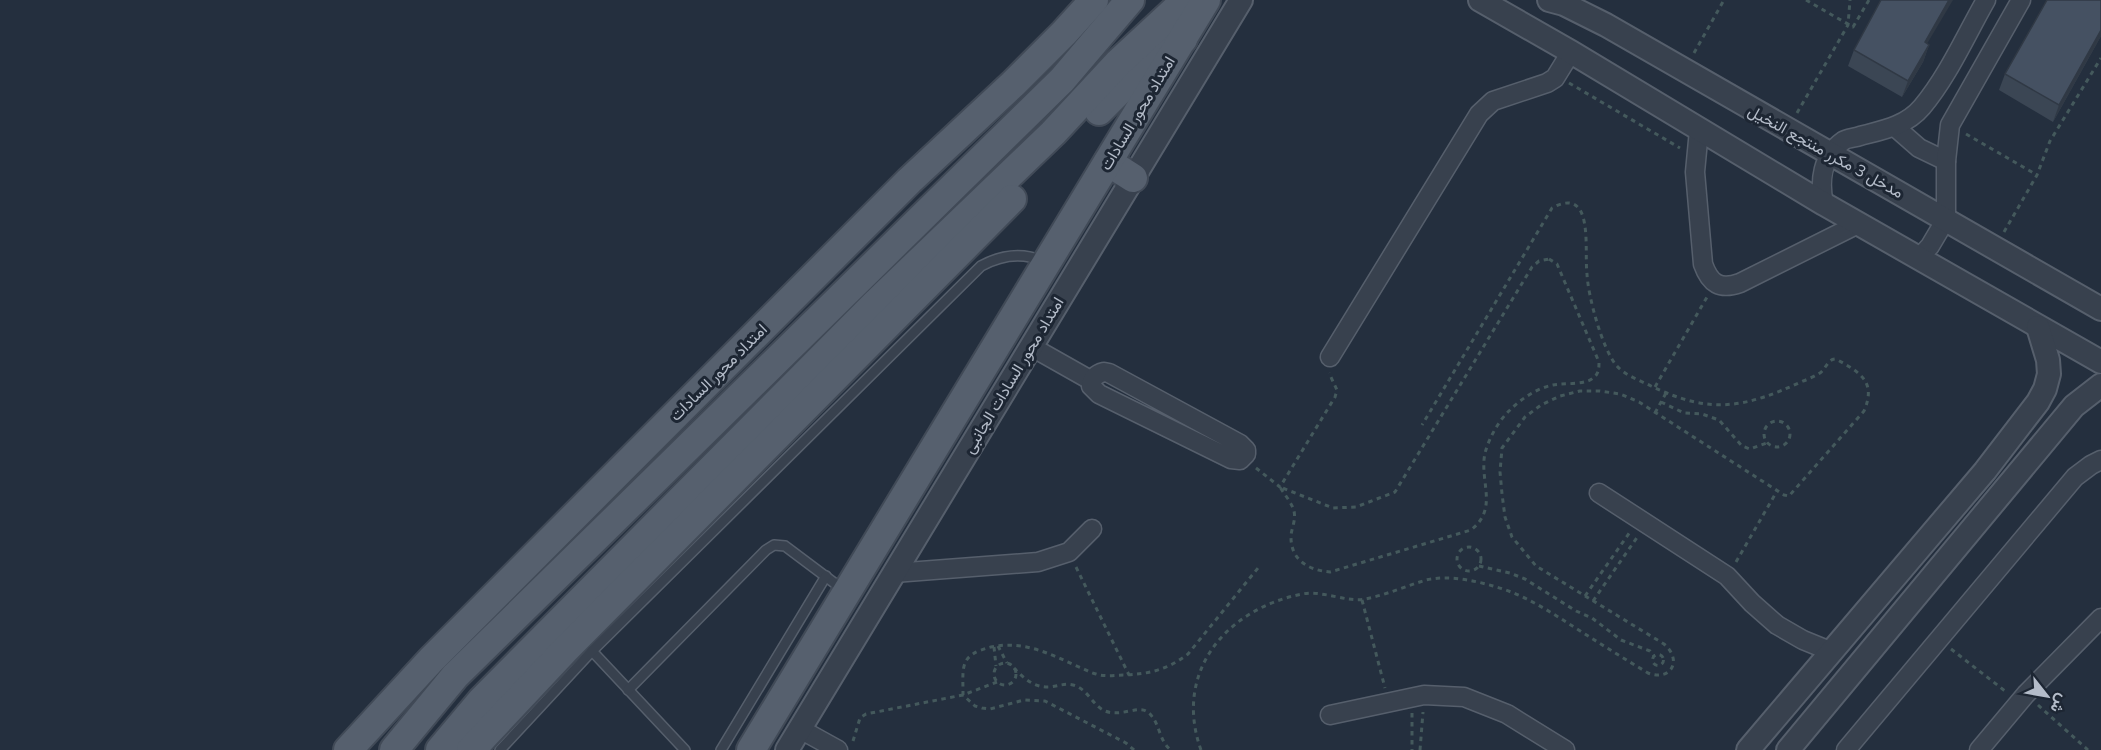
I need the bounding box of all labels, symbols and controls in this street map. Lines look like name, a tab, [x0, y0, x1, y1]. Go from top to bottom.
street label: امتداد محور السادات	[1095, 52, 1181, 175]
street label: مدخل 3 مكرر منتجع النخيل	[1744, 100, 1907, 204]
street label: امتداد محور السادات الجانبى	[958, 293, 1069, 458]
street label: امتداد محور السادات	[665, 319, 772, 426]
north arrow	[2017, 666, 2077, 726]
text: ش	[2045, 689, 2073, 717]

